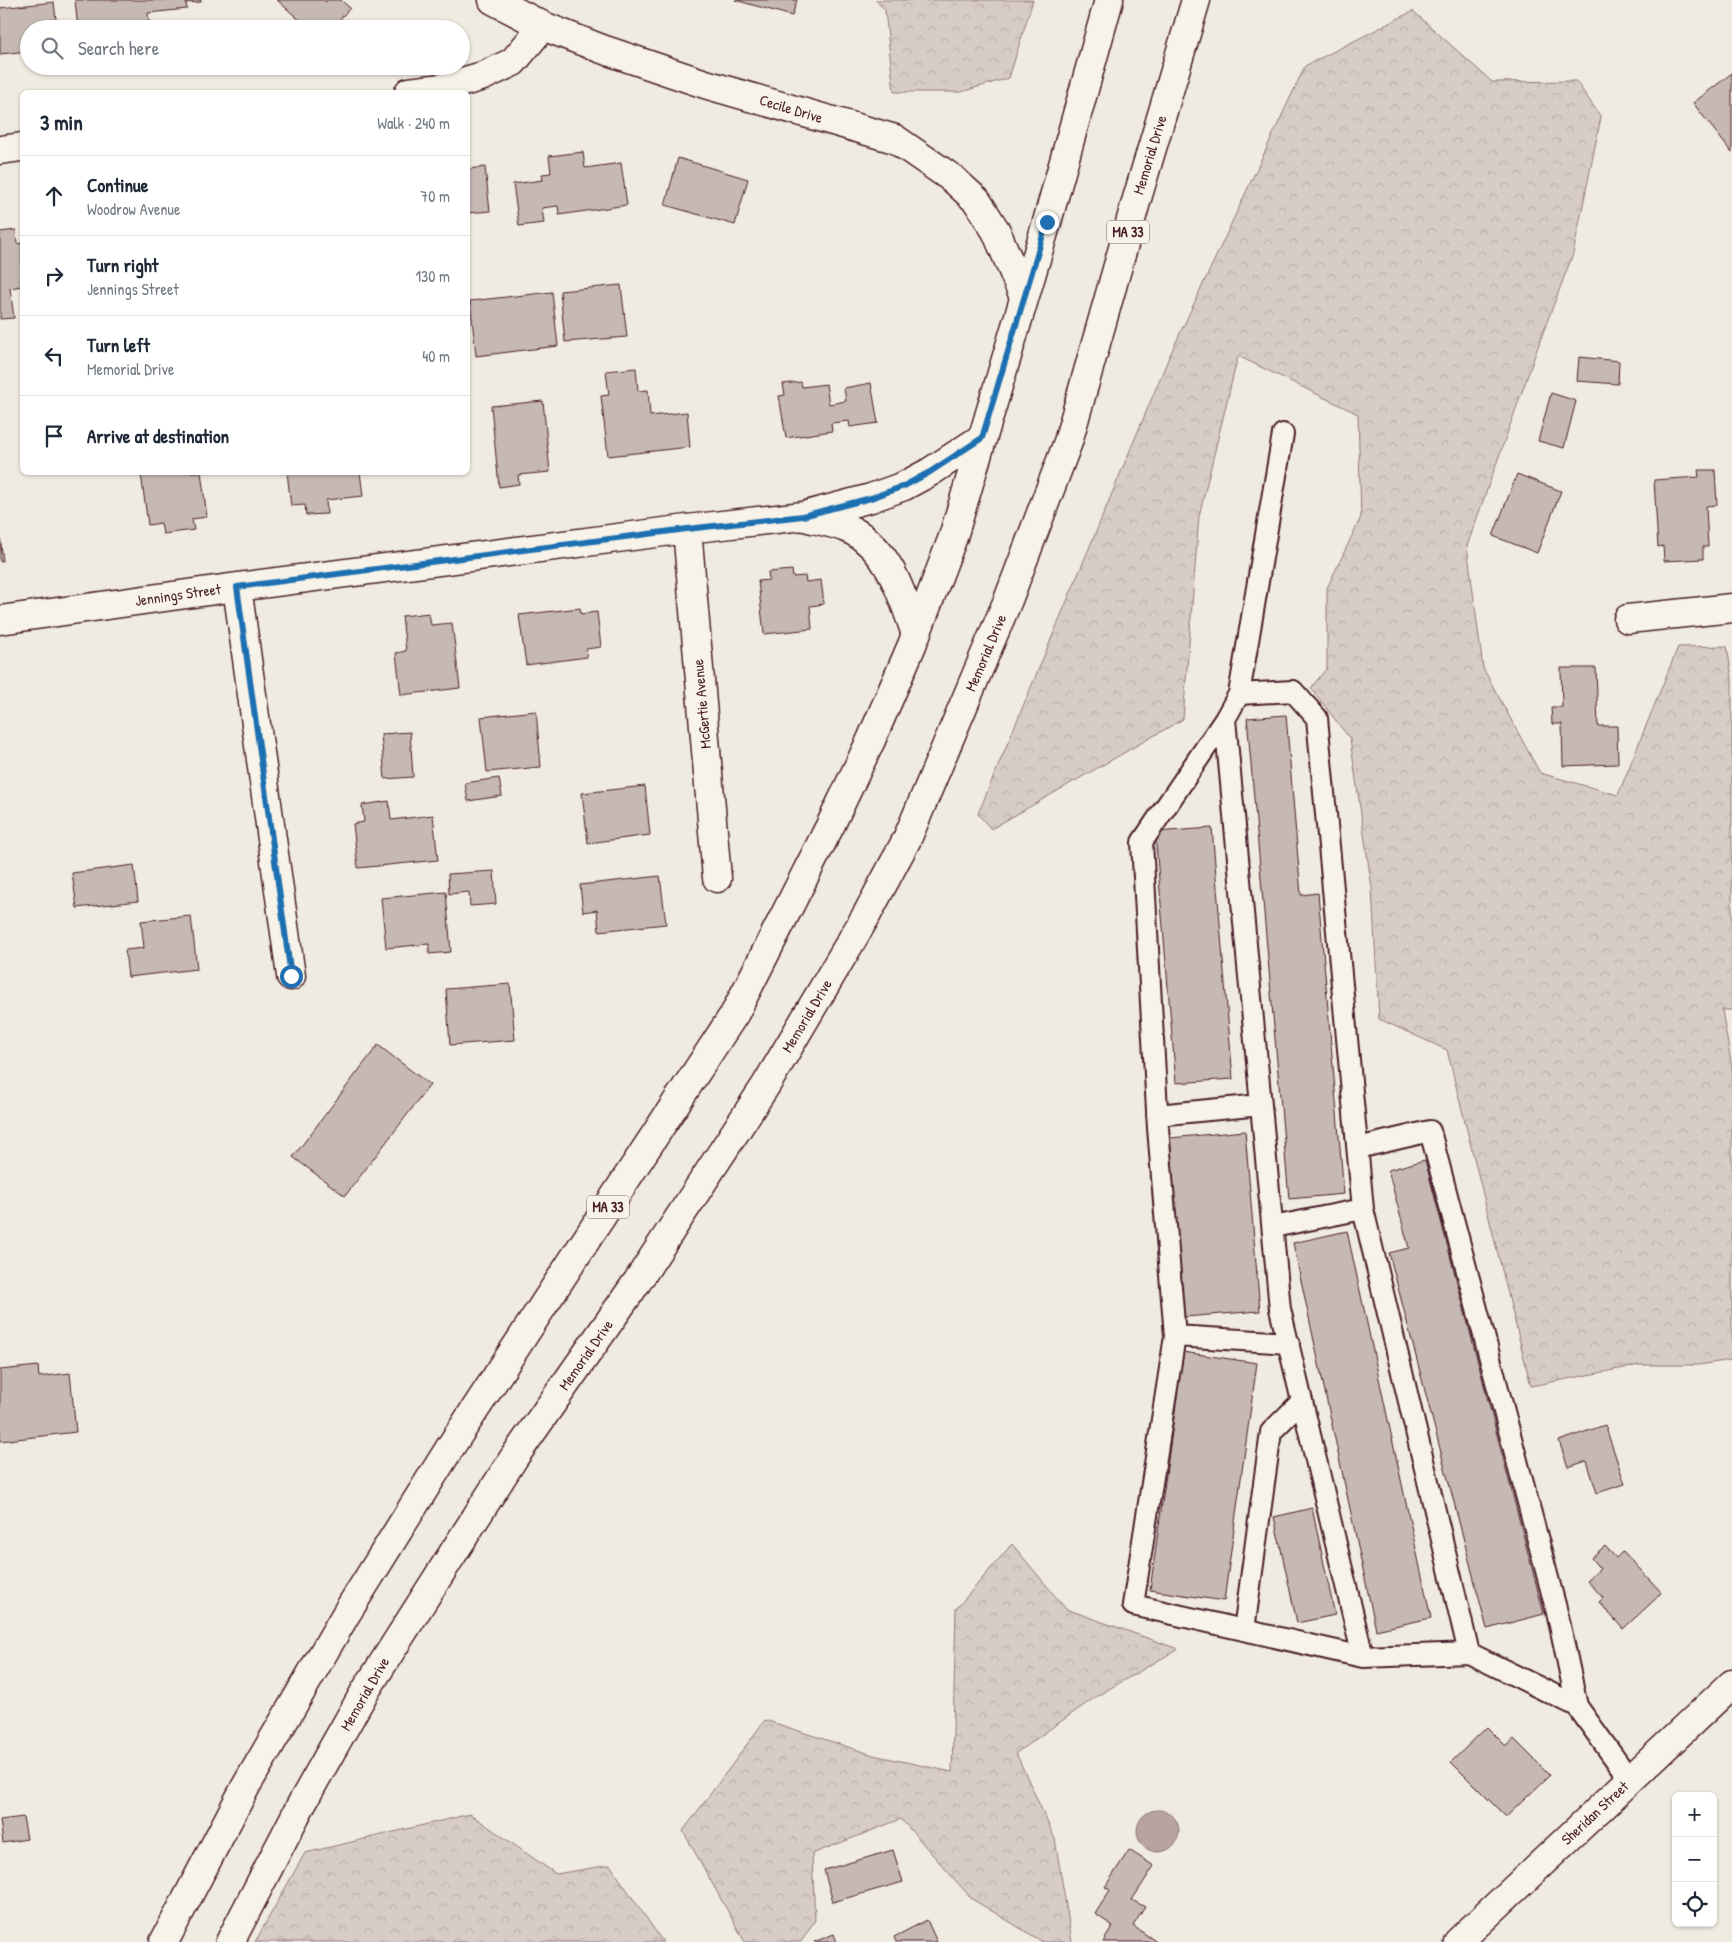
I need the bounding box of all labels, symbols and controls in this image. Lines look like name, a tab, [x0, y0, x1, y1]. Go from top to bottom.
search box	[20, 20, 470, 75]
icon: search	[38, 34, 66, 62]
text: Search here	[78, 35, 159, 61]
street label: Cecile Drive	[757, 89, 825, 128]
text: 3 min	[40, 108, 83, 137]
text: Walk · 240 m	[377, 112, 450, 134]
street label: Memorial Drive	[1128, 113, 1172, 197]
text: Continue	[87, 172, 148, 198]
icon: ahead	[40, 182, 68, 210]
text: 70 m	[420, 185, 450, 207]
text: Woodrow Avenue	[87, 198, 180, 220]
route end	[1036, 211, 1059, 234]
road number: MA 33	[1107, 220, 1149, 243]
text: Turn right	[87, 252, 158, 278]
icon: right	[40, 262, 68, 290]
text: 130 m	[415, 265, 450, 287]
text: Jennings Street	[87, 278, 179, 300]
text: Turn left	[87, 332, 150, 358]
icon: left	[40, 342, 68, 370]
text: 40 m	[422, 345, 450, 367]
text: Memorial Drive	[87, 358, 174, 380]
icon: arrive	[40, 422, 68, 450]
text: Arrive at destination	[87, 423, 229, 449]
street label: Jennings Street	[134, 578, 223, 611]
street label: Memorial Drive	[960, 611, 1011, 695]
street label: McGertie Avenue	[687, 658, 716, 750]
route start	[280, 965, 303, 988]
street label: Memorial Drive	[776, 975, 837, 1056]
road number: MA 33	[587, 1196, 629, 1218]
street label: Memorial Drive	[554, 1315, 618, 1394]
street label: Memorial Drive	[335, 1653, 394, 1734]
street label: Sheridan Street	[1556, 1775, 1634, 1849]
map controls	[1672, 1792, 1717, 1927]
button: +	[1672, 1792, 1717, 1837]
button: −	[1672, 1837, 1717, 1882]
button: locate	[1672, 1882, 1717, 1927]

